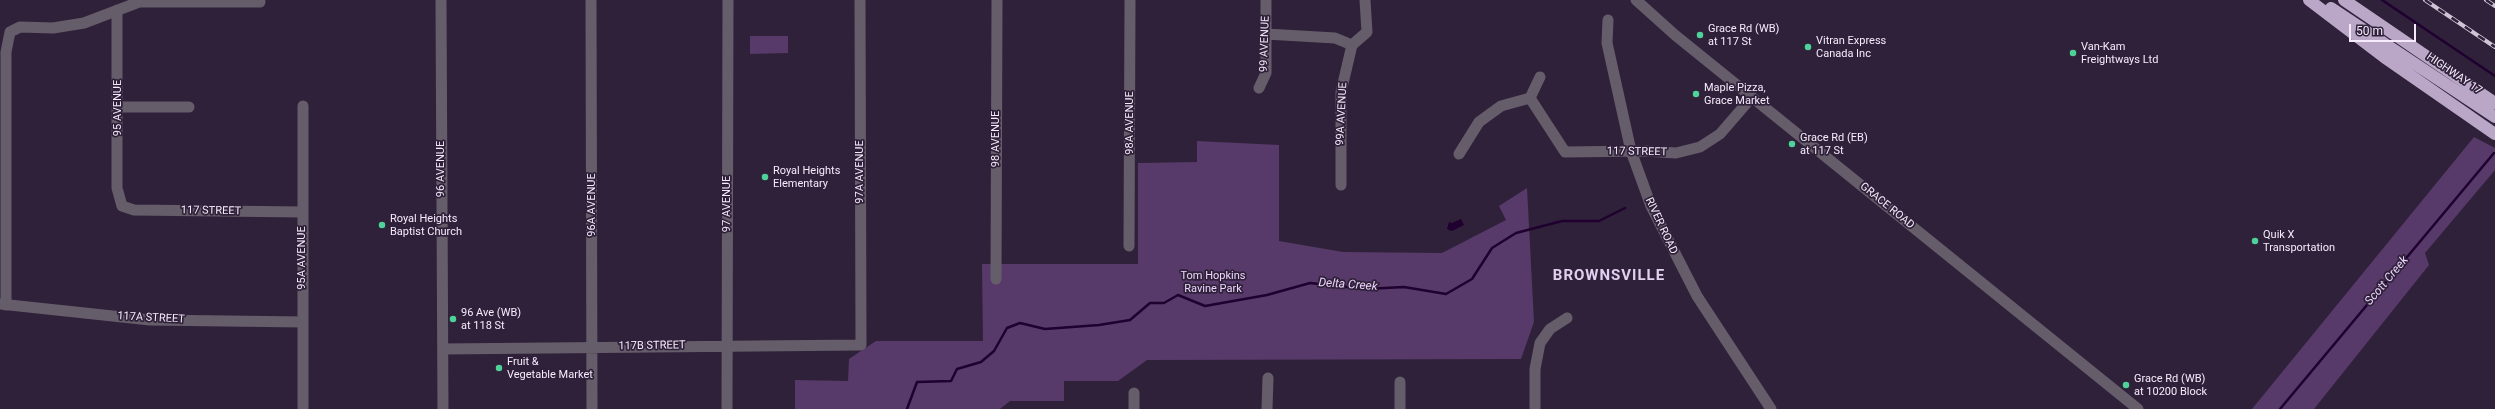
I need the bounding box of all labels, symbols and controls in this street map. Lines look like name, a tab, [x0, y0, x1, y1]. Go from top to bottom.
street label: 99 AVENUE	[1257, 16, 1273, 72]
scale bar	[2351, 16, 2418, 42]
place label: Grace Rd (WB) at 117 St	[1708, 22, 1779, 48]
text: 50 m	[2356, 24, 2383, 38]
marker: Grace Rd (WB) at 117 St	[1695, 30, 1705, 40]
place label: Vitran Express Canada Inc	[1816, 34, 1886, 60]
place label: Van-Kam Freightways Ltd	[2081, 40, 2158, 66]
marker: Vitran Express Canada Inc	[1803, 42, 1813, 52]
marker: Van-Kam Freightways Ltd	[2068, 48, 2078, 58]
street label: HIGHWAY 17	[2424, 51, 2484, 97]
street label: 95 AVENUE	[111, 80, 125, 136]
place label: Maple Pizza, Grace Market	[1704, 81, 1770, 107]
street label: 99A AVENUE	[1334, 82, 1350, 146]
marker: Maple Pizza, Grace Market	[1691, 89, 1701, 99]
street label: 98A AVENUE	[1123, 91, 1137, 155]
street label: 98 AVENUE	[989, 111, 1003, 167]
place label: Grace Rd (EB) at 117 St	[1800, 131, 1868, 157]
marker: Grace Rd (EB) at 117 St	[1787, 139, 1797, 149]
street label: 97A AVENUE	[853, 140, 867, 204]
street label: 96 AVENUE	[434, 141, 448, 197]
street label: 117 STREET	[1607, 145, 1667, 159]
place label: Royal Heights Elementary	[773, 164, 840, 190]
marker: Royal Heights Elementary	[760, 172, 770, 182]
street label: 96A AVENUE	[585, 173, 599, 237]
street label: 97 AVENUE	[720, 176, 734, 232]
street label: GRACE ROAD	[1857, 180, 1917, 232]
street label: RIVER ROAD	[1642, 195, 1680, 257]
street label: 117 STREET	[181, 204, 241, 218]
place label: Royal Heights Baptist Church	[390, 212, 462, 238]
marker: Royal Heights Baptist Church	[377, 220, 387, 230]
street label: 95A AVENUE	[295, 226, 309, 290]
place label: Quik X Transportation	[2263, 228, 2335, 254]
marker: Quik X Transportation	[2250, 236, 2260, 246]
water label: Scott Creek	[2362, 253, 2412, 309]
district label: BROWNSVILLE	[1553, 267, 1665, 285]
park label: Tom Hopkins Ravine Park	[1181, 269, 1245, 295]
water label: Delta Creek	[1318, 276, 1378, 294]
place label: 96 Ave (WB) at 118 St	[461, 306, 521, 332]
street label: 117A STREET	[117, 310, 185, 326]
marker: 96 Ave (WB) at 118 St	[448, 314, 458, 324]
street label: 117B STREET	[618, 339, 686, 353]
place label: Fruit & Vegetable Market	[507, 355, 593, 381]
marker: Fruit & Vegetable Market	[494, 363, 504, 373]
place label: Grace Rd (WB) at 10200 Block	[2134, 372, 2207, 398]
marker: Grace Rd (WB) at 10200 Block	[2121, 380, 2131, 390]

